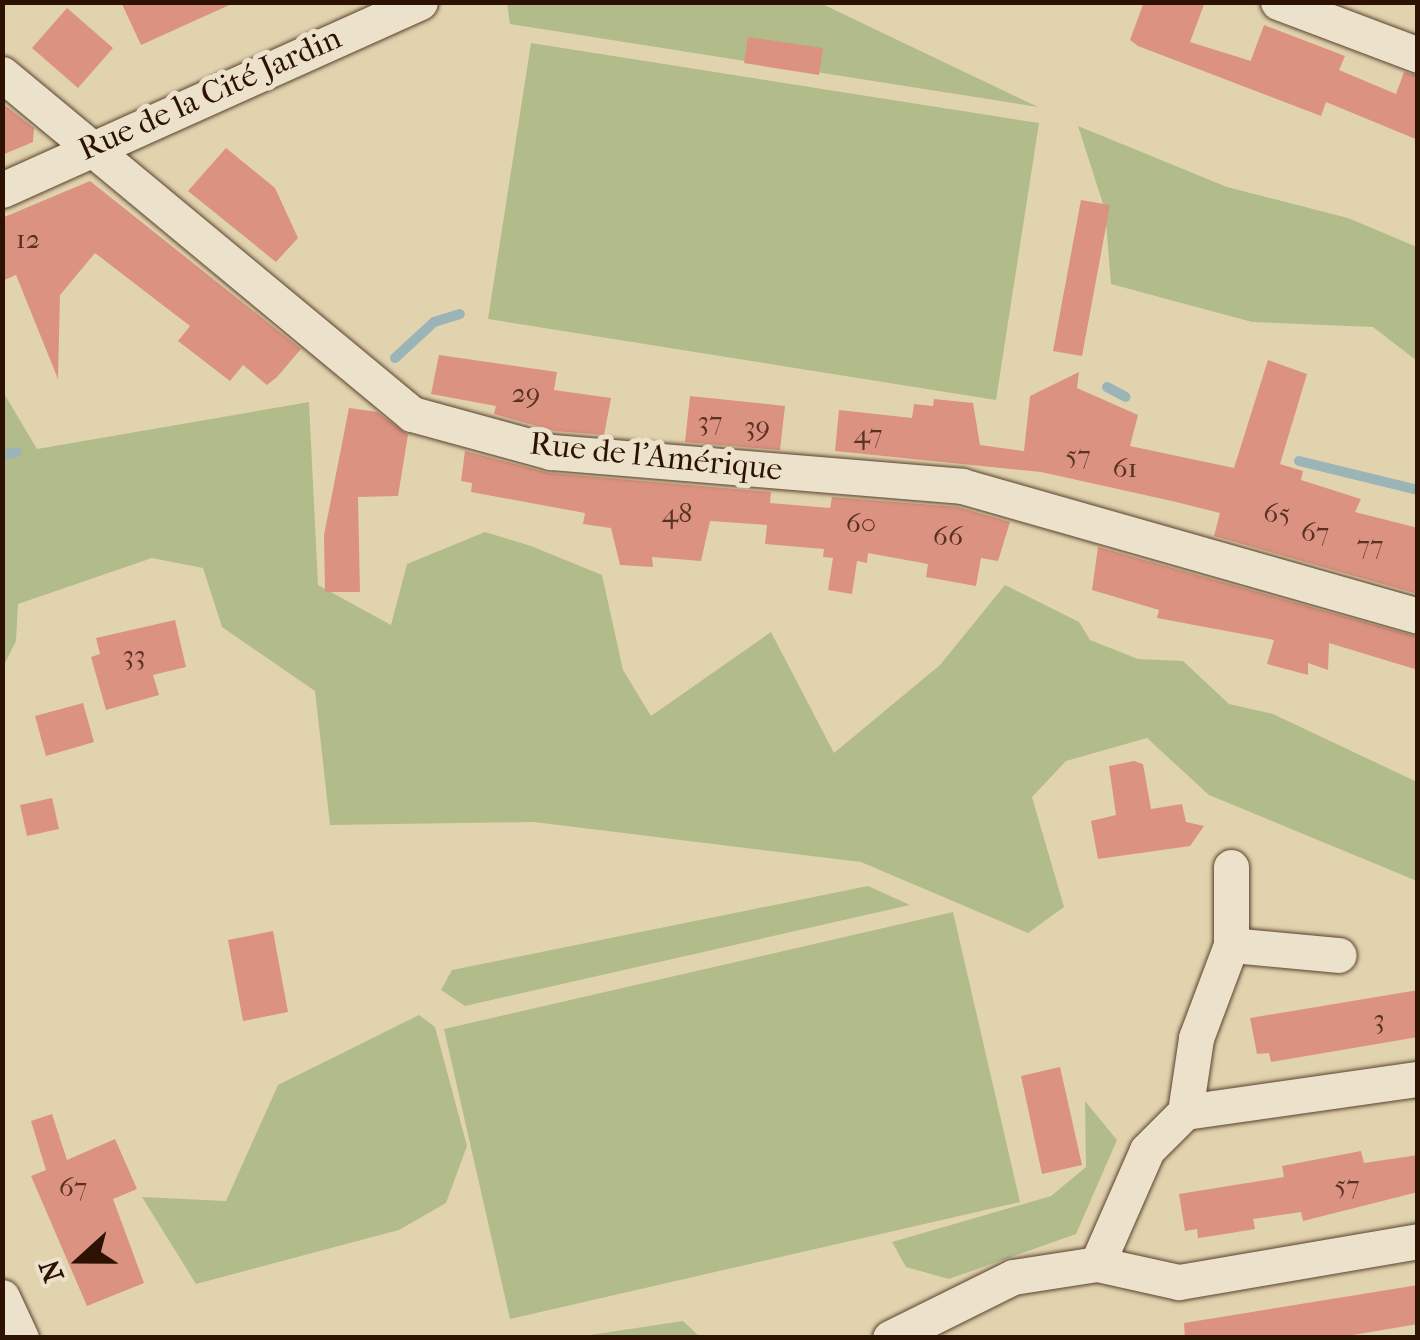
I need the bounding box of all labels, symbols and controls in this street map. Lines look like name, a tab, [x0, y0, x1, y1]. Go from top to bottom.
street label: Rue de la Cité Jardin	[73, 19, 347, 169]
house number: 12	[16, 222, 40, 256]
house number: 29	[511, 376, 541, 410]
house number: 37	[698, 404, 722, 438]
house number: 39	[744, 409, 770, 443]
house number: 47	[853, 417, 883, 451]
street label: Rue de l'Amérique	[528, 425, 784, 489]
house number: 57	[1065, 438, 1091, 472]
house number: 61	[1112, 451, 1138, 485]
house number: 48	[662, 496, 692, 530]
house number: 65	[1263, 496, 1291, 530]
house number: 60	[846, 506, 876, 540]
house number: 67	[1301, 515, 1329, 549]
house number: 66	[933, 519, 963, 553]
house number: 77	[1356, 528, 1384, 562]
house number: 33	[123, 638, 145, 672]
house number: 3	[1373, 1002, 1385, 1036]
house number: 57	[1334, 1168, 1360, 1202]
house number: 67	[59, 1170, 87, 1204]
north arrow	[30, 1210, 130, 1310]
text: N	[32, 1255, 71, 1287]

